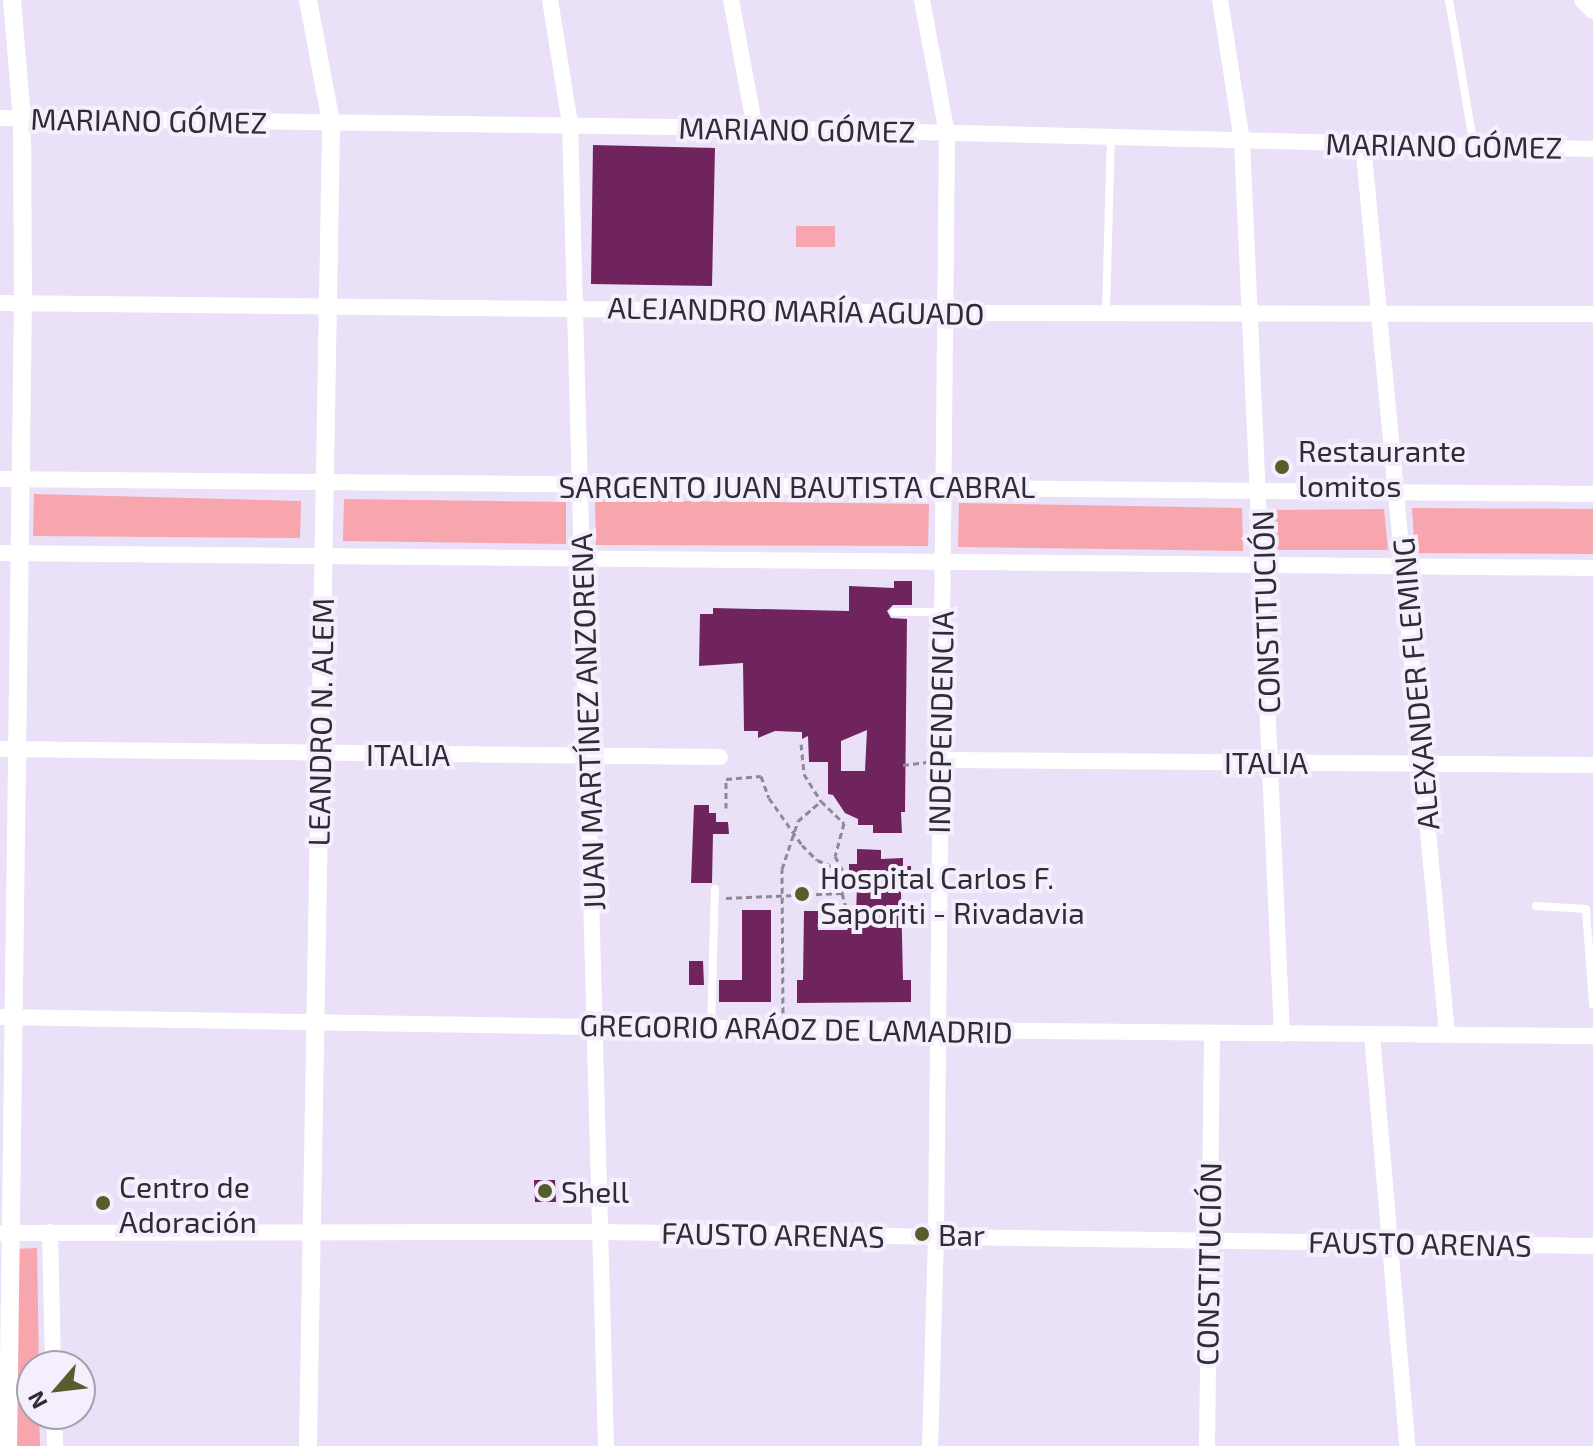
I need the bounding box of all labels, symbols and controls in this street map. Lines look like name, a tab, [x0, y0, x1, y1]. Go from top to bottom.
street label: MARIANO GÓMEZ	[30, 100, 268, 140]
street label: MARIANO GÓMEZ	[678, 109, 916, 149]
street label: MARIANO GÓMEZ	[1325, 125, 1563, 165]
street label: ALEJANDRO MARÍA AGUADO	[606, 289, 986, 331]
place label: Restaurante lomitos	[1298, 432, 1466, 502]
marker: Restaurante lomitos	[1273, 458, 1291, 476]
street label: SARGENTO JUAN BAUTISTA CABRAL	[558, 468, 1036, 504]
street label: CONSTITUCIÓN	[1243, 510, 1287, 714]
street label: JUAN MARTÍNEZ ANZORENA	[562, 532, 612, 912]
street label: ALEXANDER FLEMING	[1384, 536, 1446, 832]
street label: LEANDRO N. ALEM	[300, 597, 340, 847]
street label: INDEPENDENCIA	[920, 610, 960, 834]
street label: ITALIA	[366, 736, 450, 772]
street label: ITALIA	[1224, 744, 1308, 780]
place label: Hospital Carlos F. Saporiti - Rivadavia	[820, 859, 1085, 930]
marker: Hospital Carlos F. Saporiti - Rivadavia	[791, 883, 813, 905]
street label: GREGORIO ARÁOZ DE LAMADRID	[579, 1006, 1013, 1050]
street label: CONSTITUCIÓN	[1188, 1162, 1228, 1366]
place label: Centro de Adoración	[119, 1168, 257, 1238]
place label: Shell	[561, 1173, 629, 1209]
marker: Shell	[536, 1182, 554, 1200]
marker: Centro de Adoración	[94, 1194, 112, 1212]
street label: FAUSTO ARENAS	[661, 1214, 885, 1254]
place label: Bar	[938, 1216, 985, 1252]
street label: FAUSTO ARENAS	[1308, 1223, 1532, 1263]
marker: Bar	[913, 1225, 931, 1243]
north arrow	[16, 1350, 96, 1430]
text: N	[21, 1387, 52, 1413]

